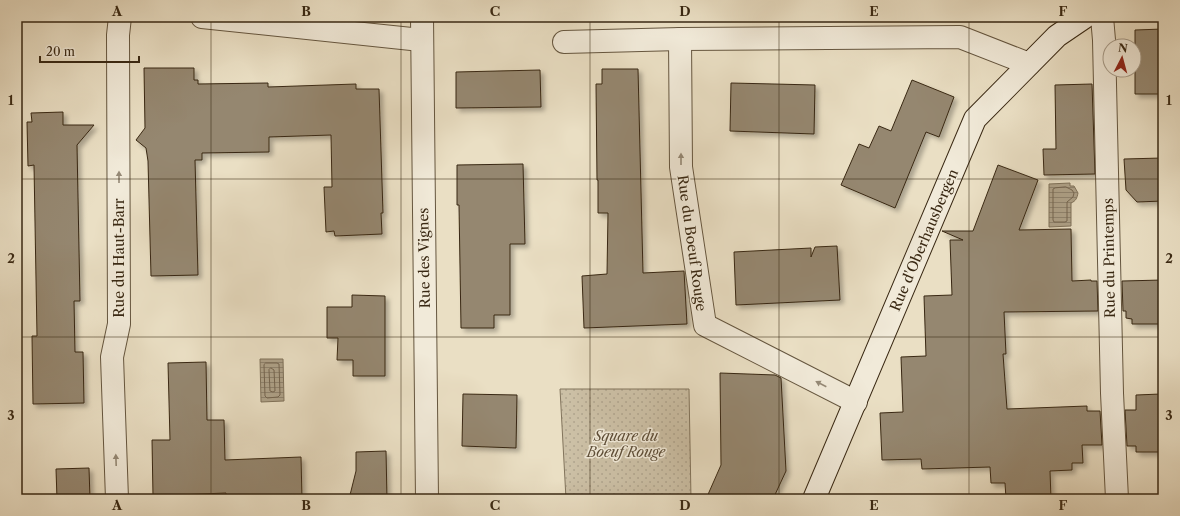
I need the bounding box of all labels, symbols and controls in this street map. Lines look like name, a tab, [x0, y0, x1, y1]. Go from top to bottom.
text: A	[111, 3, 123, 19]
text: B	[301, 3, 311, 19]
text: C	[490, 3, 500, 19]
text: D	[679, 3, 691, 19]
text: E	[869, 3, 879, 19]
text: F	[1059, 3, 1068, 19]
scale bar	[40, 38, 139, 64]
north arrow	[1102, 38, 1142, 78]
text: N	[1118, 41, 1129, 56]
text: 20 m	[46, 44, 75, 59]
text: 1	[8, 92, 14, 108]
text: 1	[1166, 92, 1172, 108]
one-way arrow	[678, 152, 684, 165]
street label: Rue d'Oberhausbergen	[886, 166, 962, 314]
one-way arrow	[116, 170, 122, 183]
street label: Rue du Boeuf Rouge	[674, 174, 710, 312]
street label: Rue du Haut-Barr	[110, 198, 128, 318]
street label: Rue du Printemps	[1099, 198, 1119, 318]
street label: Rue des Vignes	[414, 208, 434, 308]
text: 2	[7, 250, 15, 266]
text: 2	[1165, 250, 1173, 266]
one-way arrow	[815, 381, 827, 387]
text: 3	[7, 407, 15, 423]
text: 3	[1165, 407, 1173, 423]
park label: Square du Boeuf Rouge	[586, 427, 667, 461]
one-way arrow	[113, 453, 119, 466]
text: A	[111, 497, 123, 513]
text: B	[301, 497, 311, 513]
text: C	[490, 497, 500, 513]
text: D	[679, 497, 691, 513]
text: E	[869, 497, 879, 513]
text: F	[1059, 497, 1068, 513]

